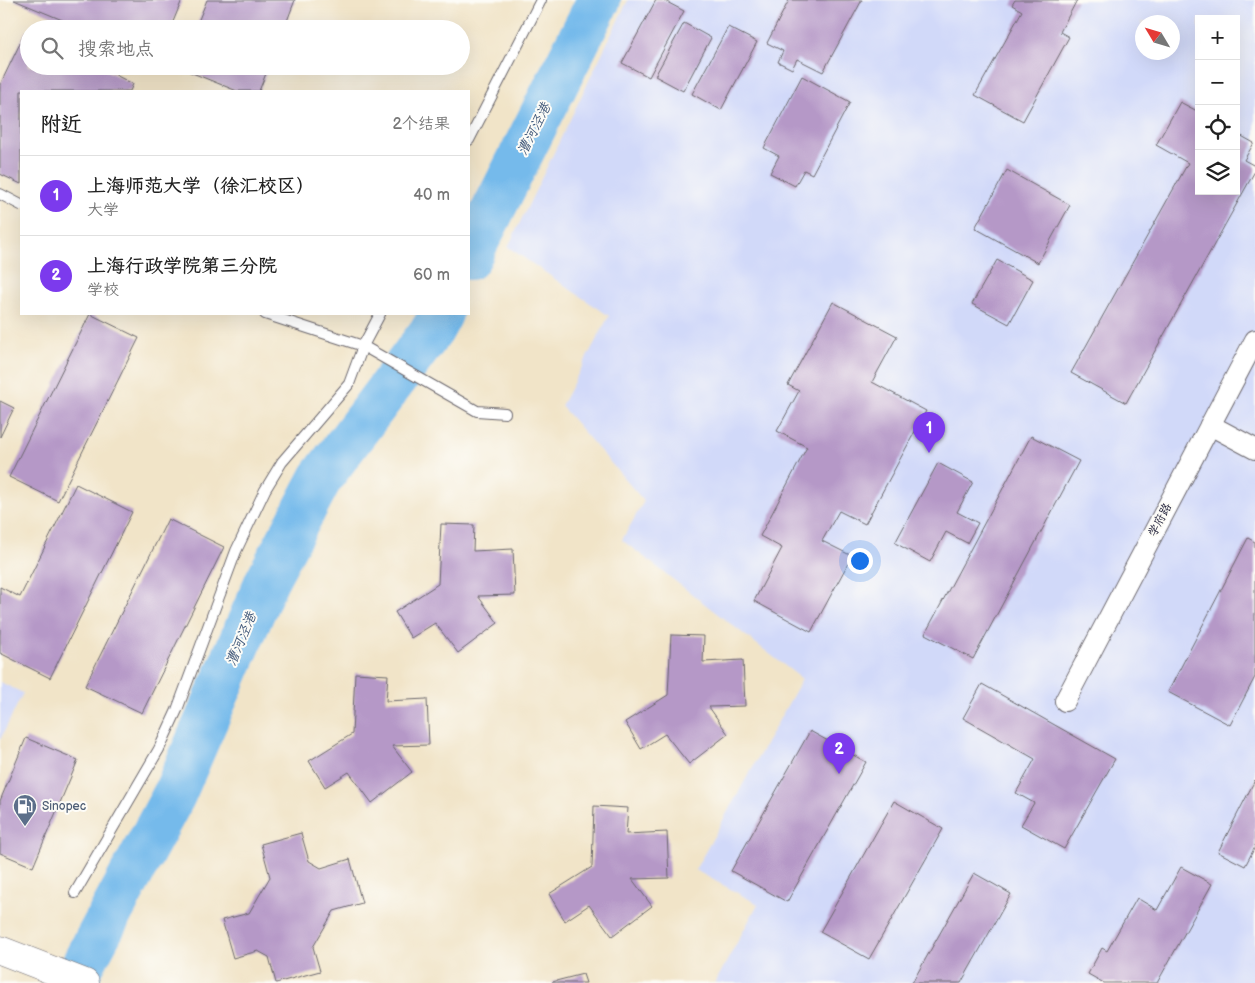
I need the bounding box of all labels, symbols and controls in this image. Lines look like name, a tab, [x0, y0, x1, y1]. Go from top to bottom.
north arrow	[1135, 15, 1180, 60]
map controls	[1195, 15, 1240, 195]
button: +	[1195, 15, 1240, 60]
search box	[20, 20, 470, 75]
icon: search	[38, 34, 66, 62]
text: 搜索地点	[78, 38, 154, 61]
button: −	[1195, 60, 1240, 105]
water label: 漕河泾港	[514, 98, 555, 158]
button: locate	[1195, 105, 1240, 150]
text: 附近	[40, 112, 82, 137]
text: 2个结果	[393, 115, 450, 134]
button: layers	[1195, 150, 1240, 195]
text: 上海师范大学（徐汇校区）	[87, 175, 315, 198]
text: 1	[53, 186, 59, 205]
text: 40 m	[413, 186, 450, 205]
text: 大学	[87, 201, 119, 220]
text: 上海行政学院第三分院	[87, 255, 277, 278]
text: 2	[51, 266, 61, 285]
text: 60 m	[413, 266, 450, 285]
text: 学校	[87, 281, 119, 300]
pin: 1	[913, 412, 945, 453]
street label: 学府路	[1145, 501, 1175, 539]
your location	[847, 548, 873, 574]
water label: 漕河泾港	[222, 608, 261, 668]
pin: 2	[823, 733, 855, 774]
fuel station icon: Sinopec	[12, 793, 38, 827]
place label: Sinopec	[42, 799, 86, 814]

